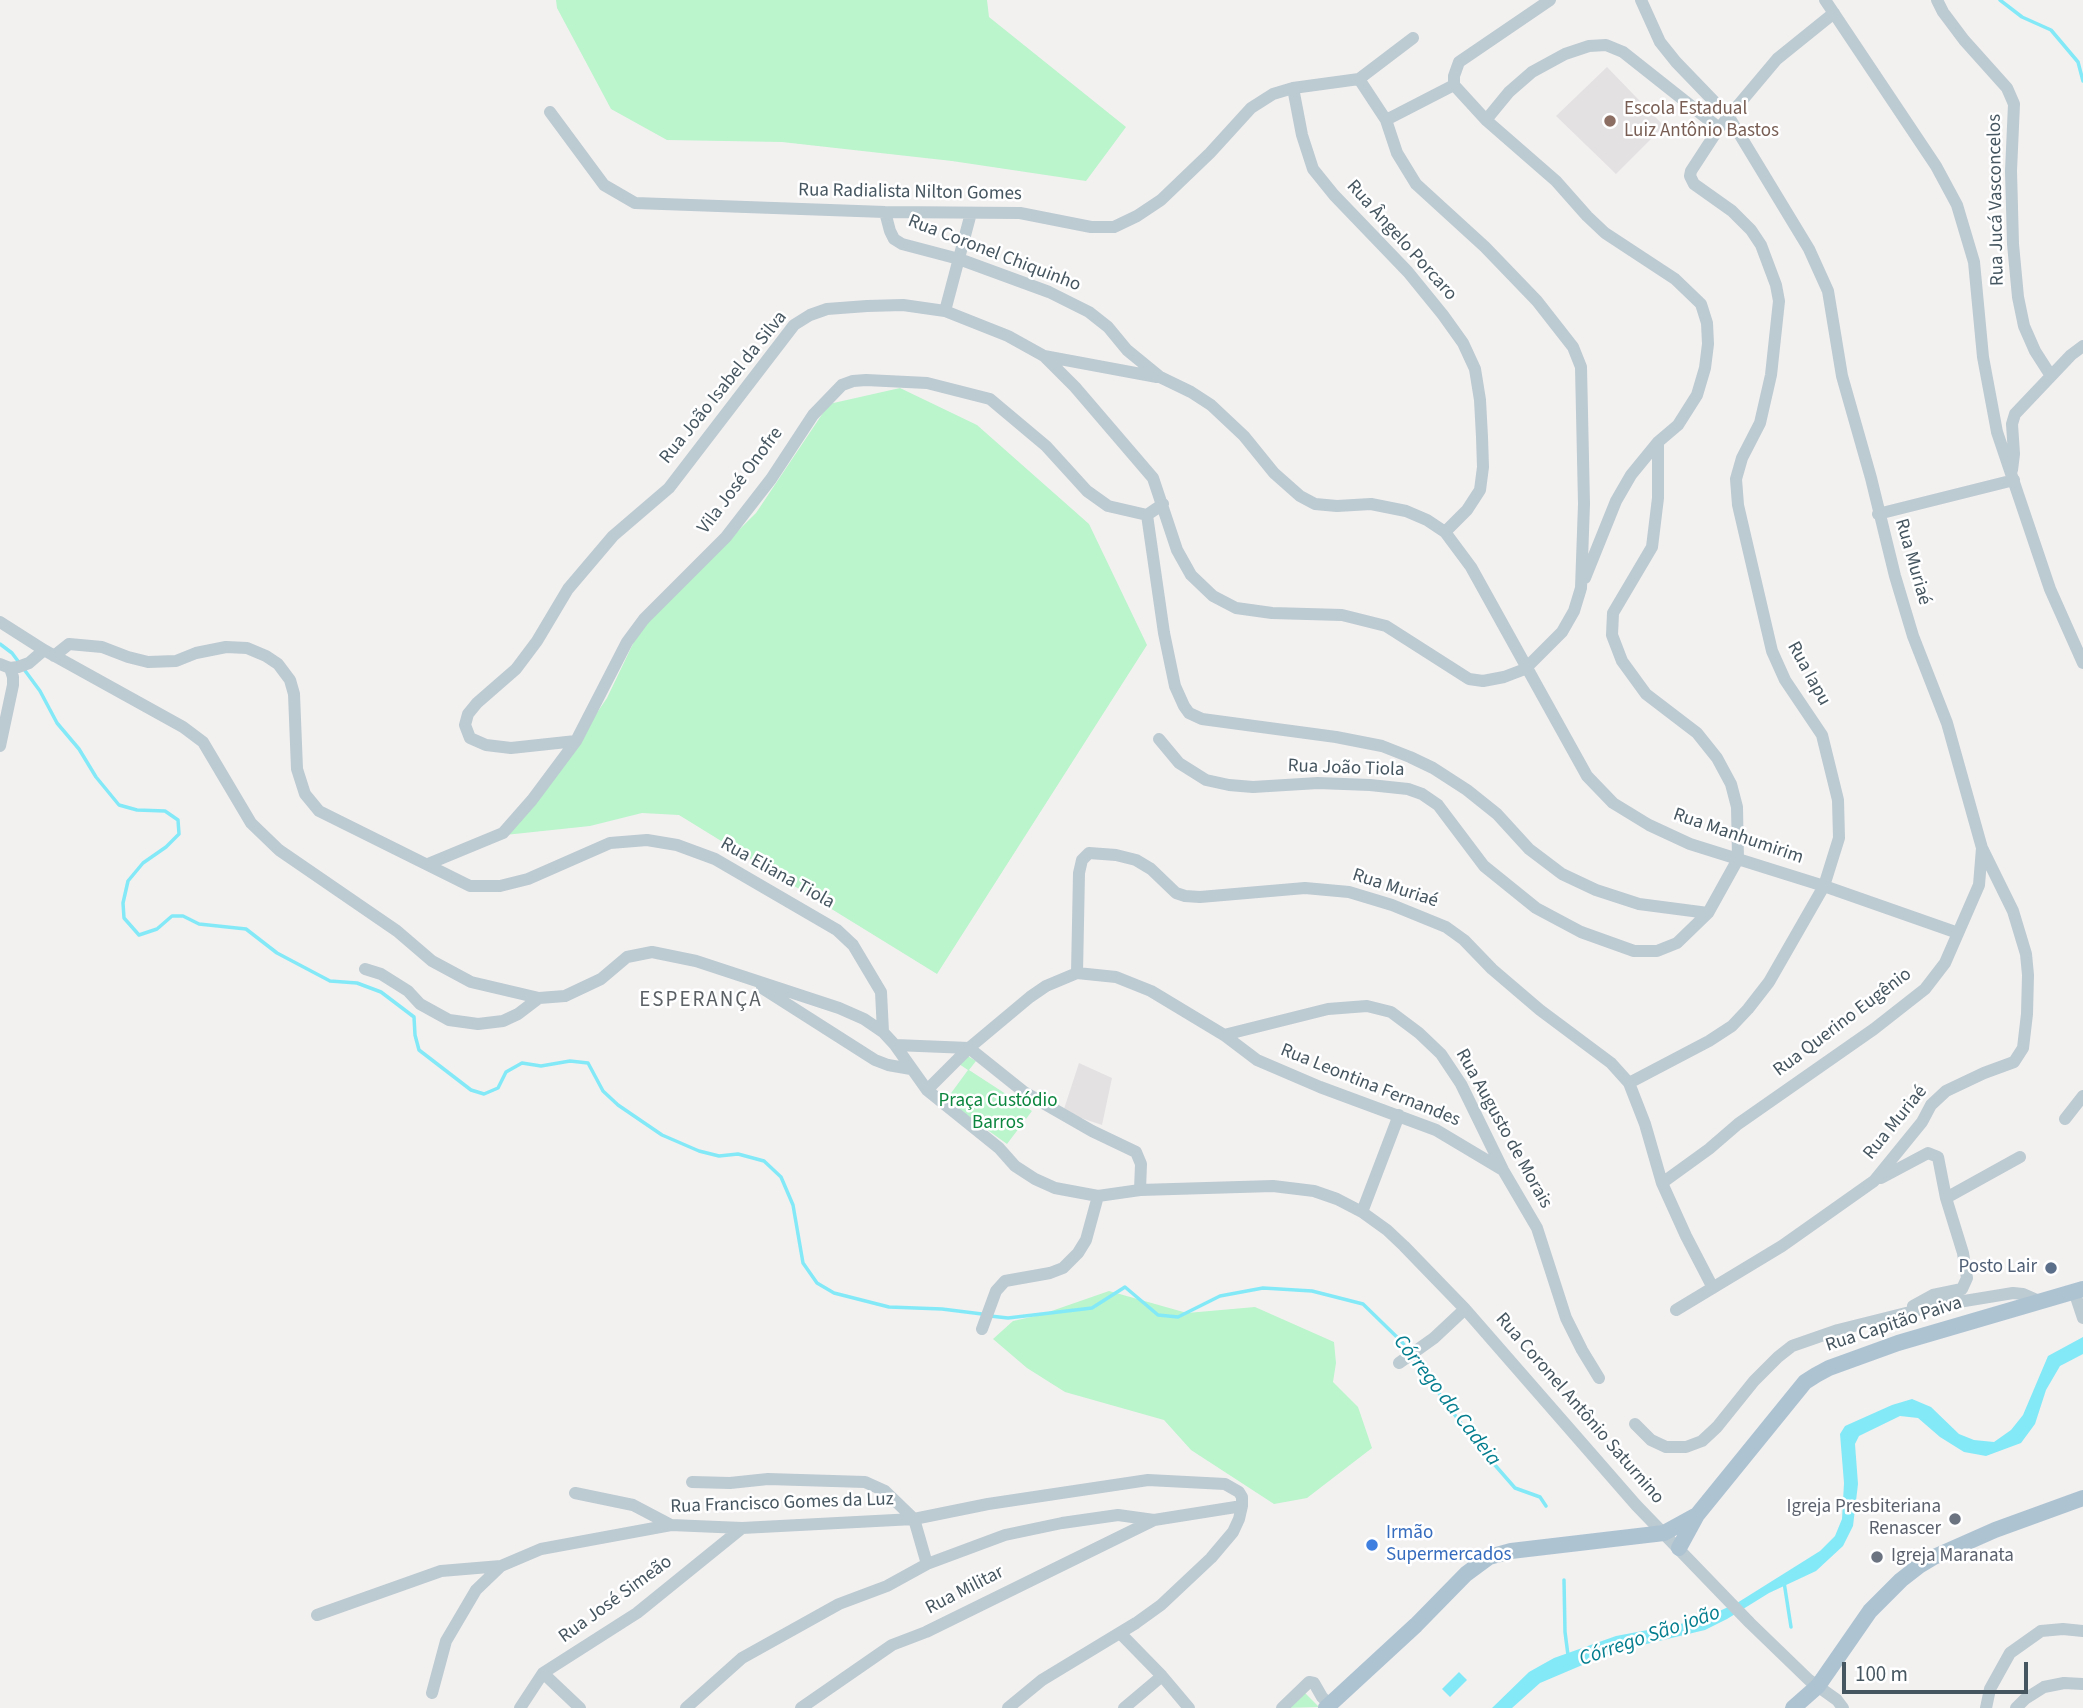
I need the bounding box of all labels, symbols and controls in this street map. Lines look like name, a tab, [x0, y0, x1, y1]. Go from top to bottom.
place label: Escola Estadual Luiz Antônio Bastos	[1624, 99, 1779, 143]
marker: Escola Estadual Luiz Antônio Bastos	[1602, 113, 1618, 129]
street label: Rua Jucá Vasconcelos	[1984, 114, 2010, 286]
street label: Rua Ângelo Porcaro	[1341, 176, 1461, 306]
street label: Rua Radialista Nilton Gomes	[798, 180, 1022, 206]
street label: Rua Coronel Chiquinho	[904, 211, 1084, 297]
street label: Rua João Isabel da Silva	[655, 307, 793, 469]
street label: Vila José Onofre	[693, 423, 789, 539]
street label: Rua Muriaé	[1889, 516, 1935, 608]
street label: Rua Iapu	[1781, 638, 1835, 710]
street label: Rua João Tiola	[1287, 756, 1405, 782]
street label: Rua Manhumirim	[1670, 804, 1806, 870]
street label: Rua Eliana Tiola	[716, 833, 838, 915]
street label: Rua Muriaé	[1349, 864, 1441, 914]
street label: Rua Querino Eugênio	[1769, 964, 1917, 1082]
district label: ESPERANÇA	[640, 988, 762, 1014]
street label: Rua Leontina Fernandes	[1277, 1039, 1463, 1133]
street label: Rua Augusto de Morais	[1450, 1045, 1556, 1213]
street label: Rua Muriaé	[1859, 1081, 1933, 1165]
park label: Praça Custódio Barros	[939, 1091, 1057, 1135]
place label: Posto Lair	[1959, 1257, 2037, 1279]
marker: Posto Lair	[2043, 1260, 2059, 1276]
street label: Rua Capitão Paiva	[1823, 1292, 1965, 1358]
street label: Rua Coronel Antônio Saturnino	[1490, 1309, 1668, 1509]
water label: Córrego da Cadeia	[1387, 1330, 1505, 1472]
street label: Rua Francisco Gomes da Luz	[670, 1489, 894, 1519]
place label: Igreja Presbiteriana Renascer	[1786, 1497, 1941, 1541]
marker: Igreja Presbiteriana Renascer	[1947, 1511, 1963, 1527]
place label: Irmão Supermercados	[1386, 1523, 1511, 1567]
marker: Irmão Supermercados	[1364, 1537, 1380, 1553]
place label: Igreja Maranata	[1891, 1546, 2014, 1568]
marker: Igreja Maranata	[1869, 1549, 1885, 1565]
street label: Rua José Simeão	[555, 1551, 677, 1649]
street label: Rua Militar	[922, 1562, 1008, 1620]
water label: Córrego São joão	[1576, 1601, 1724, 1673]
scale bar	[1845, 1648, 2030, 1692]
text: 100 m	[1855, 1659, 1908, 1689]

